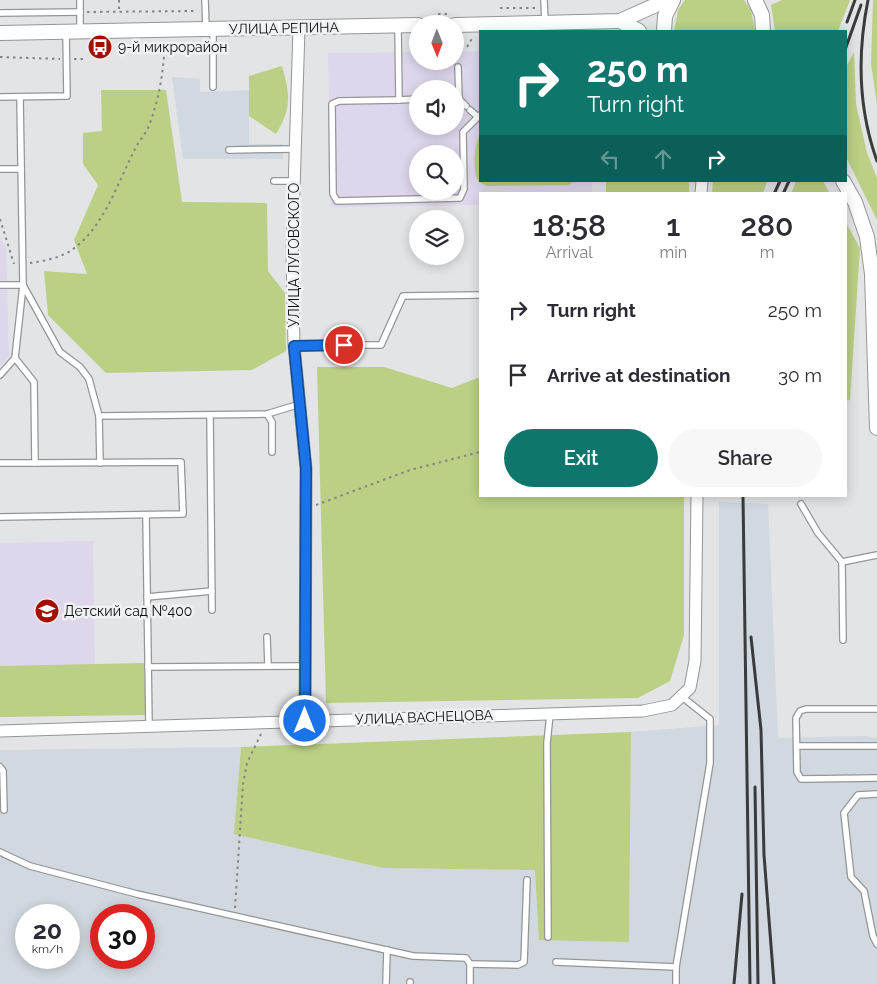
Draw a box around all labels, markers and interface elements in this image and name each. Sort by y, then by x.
north arrow [409,15,464,70]
map controls [409,15,464,265]
street label: УЛИЦА РЕПИНА [229,19,340,37]
bus stop icon: 9-й микрорайон [87,34,113,60]
place label: 9-й микрорайон [118,39,227,55]
text: 250 m [587,49,689,90]
icon: right [504,50,569,115]
button: sound [409,80,464,135]
text: Turn right [587,91,684,117]
button: search [409,145,464,200]
icon: left [596,145,624,173]
icon: ahead [649,145,677,173]
icon: right [702,145,730,173]
street label: УЛИЦА ЛУГОВСКОГО [286,183,302,327]
text: 18:58 [533,208,606,243]
text: 1 [666,208,680,243]
text: 280 [741,208,793,243]
button: layers [409,210,464,265]
text: Arrival [546,243,593,262]
text: min [659,243,687,262]
text: m [760,243,774,262]
icon: right [504,296,532,324]
text: Turn right [547,299,636,321]
text: 250 m [768,299,822,321]
pin [323,324,365,366]
icon: arrive [330,331,358,359]
icon: arrive [504,361,532,389]
text: Arrive at destination [547,364,731,386]
text: 30 m [778,364,822,386]
button: Exit [504,429,658,487]
button: Share [668,429,822,487]
school or university icon: Детский сад №400 [34,598,60,624]
place label: Детский сад №400 [64,603,192,619]
position arrow [278,694,330,746]
street label: УЛИЦА ВАСНЕЦОВА [355,707,494,727]
speed limit sign: 30 [90,904,155,969]
text: 20 [33,915,62,945]
text: km/h [32,942,63,956]

